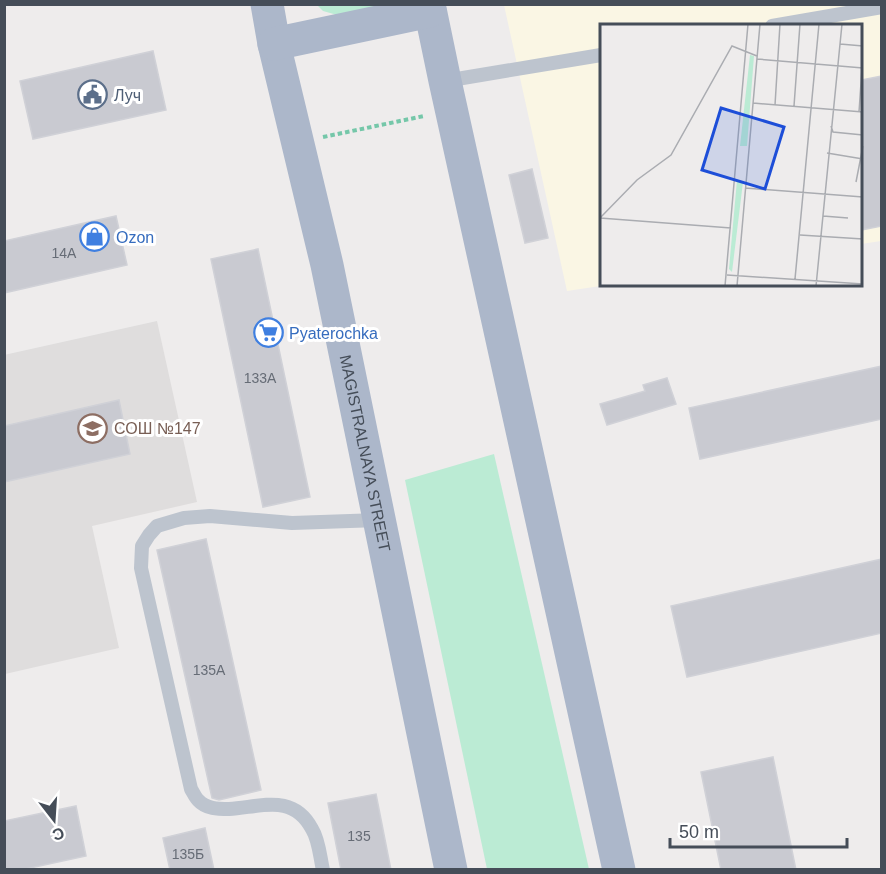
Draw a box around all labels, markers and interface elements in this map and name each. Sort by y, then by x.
inset map [600,24,862,286]
public building icon: Луч [77,79,109,111]
place label: Луч [114,87,141,104]
shop icon: Ozon [79,221,111,253]
place label: Ozon [116,229,154,246]
house number: 14А [52,245,77,261]
supermarket icon: Pyaterochka [252,317,284,349]
place label: Pyaterochka [289,325,378,342]
street label: MAGISTRALNAYA STREET [337,353,394,553]
house number: 133А [244,370,277,386]
school or university icon: СОШ №147 [77,412,109,444]
place label: СОШ №147 [114,420,201,437]
house number: 135А [193,662,226,678]
north arrow [24,790,84,850]
scale bar [670,811,847,849]
text: 50 m [679,822,719,842]
text: С [50,824,66,844]
house number: 135 [347,828,371,844]
house number: 135Б [172,846,204,862]

